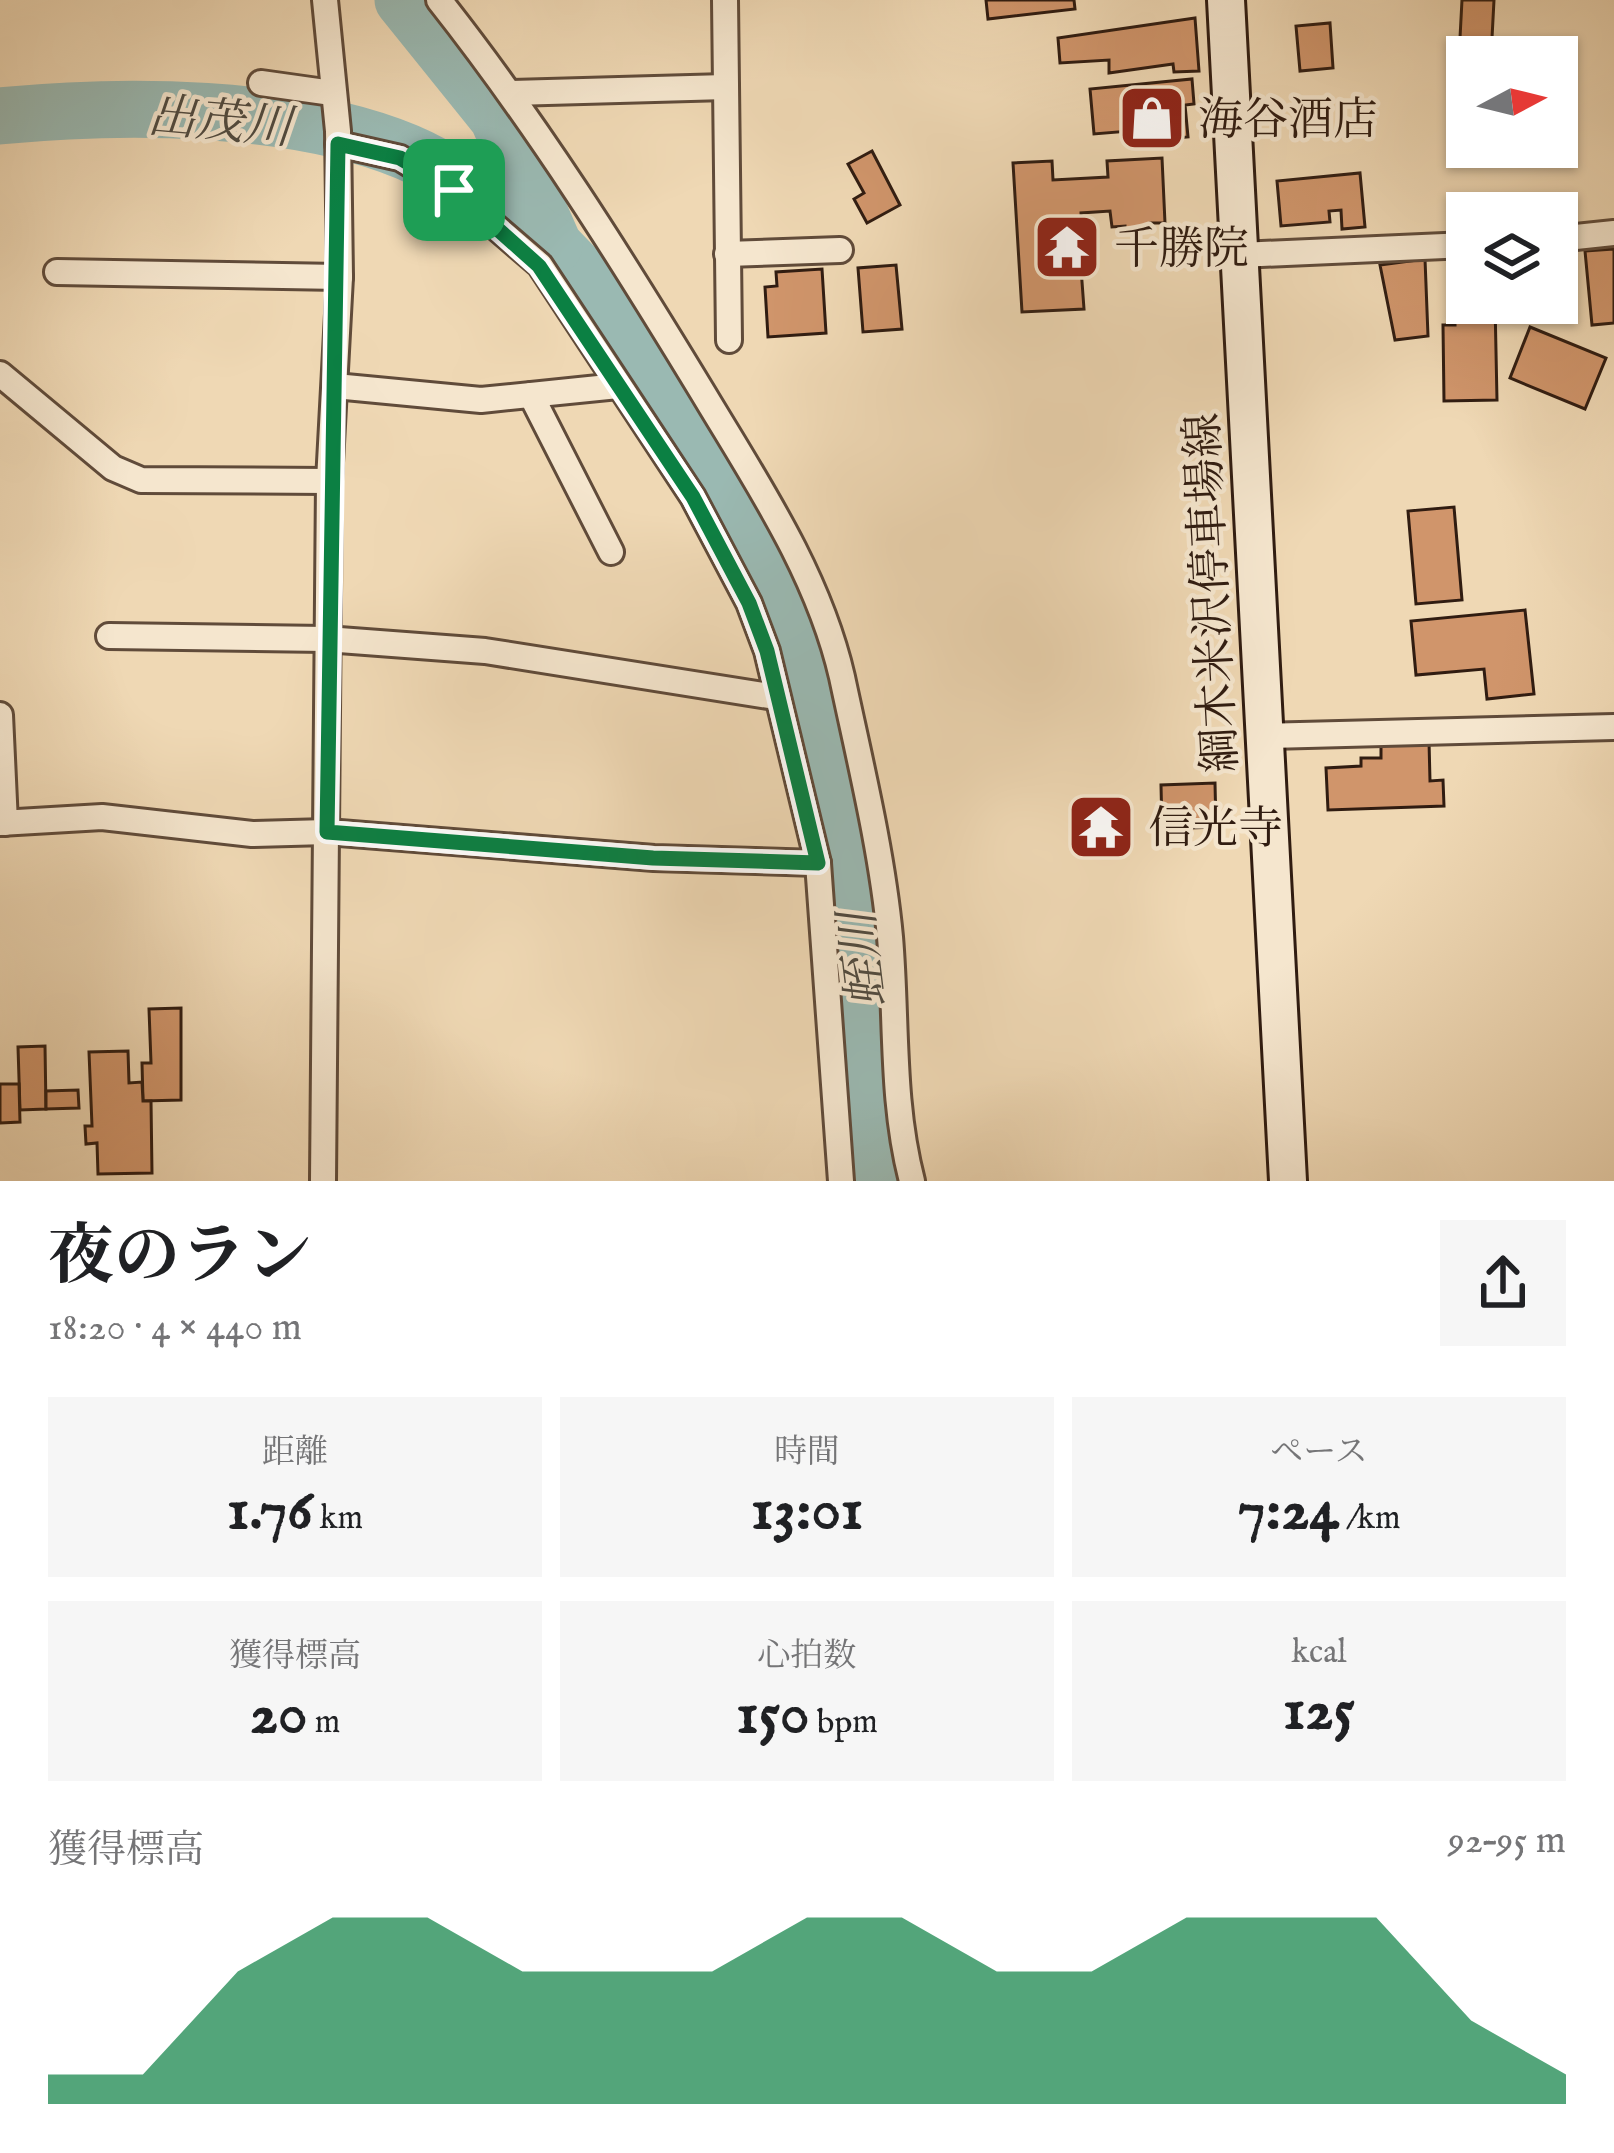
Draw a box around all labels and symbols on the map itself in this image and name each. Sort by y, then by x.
north arrow [1446,36,1578,168]
shop icon: 海谷酒店 [1117,83,1187,153]
water label: 出茂川 [145,88,299,161]
place label: 海谷酒店 [1198,93,1378,150]
pin [403,139,505,241]
temple icon: 千勝院 [1032,212,1102,282]
place label: 千勝院 [1114,222,1249,279]
street label: 綱木米沢停車場線 [1176,412,1251,774]
temple icon: 信光寺 [1066,792,1136,862]
place label: 信光寺 [1148,802,1283,859]
water label: 蛭川 [829,903,901,1011]

